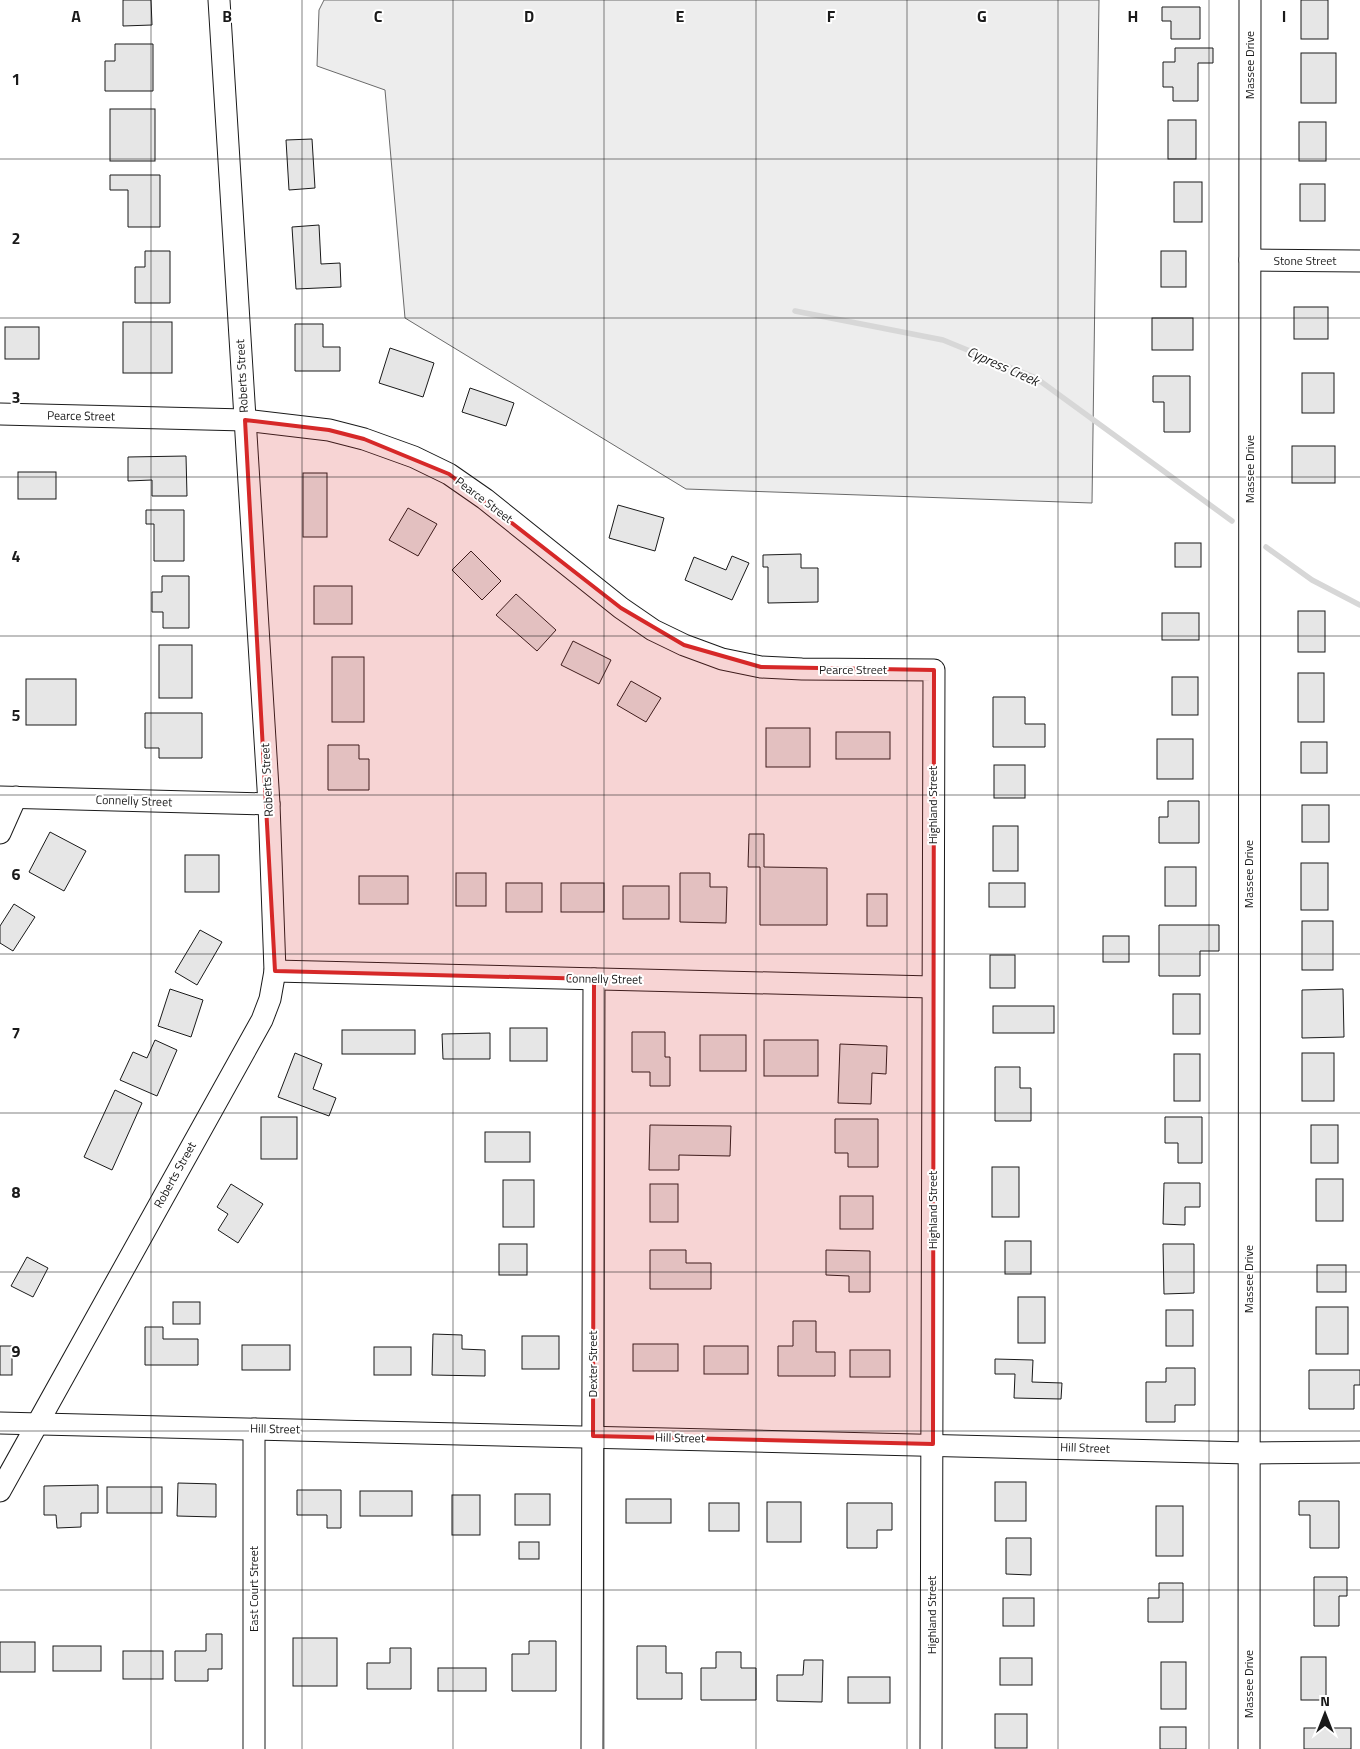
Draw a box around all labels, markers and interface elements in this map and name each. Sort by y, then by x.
text: A [71,4,81,28]
text: B [222,4,232,28]
text: C [374,4,383,28]
text: D [524,4,534,28]
text: E [676,4,685,28]
text: F [827,4,836,28]
text: G [977,4,987,28]
text: H [1128,4,1138,28]
text: I [1282,4,1286,28]
street label: Massee Drive [1240,31,1259,99]
text: 1 [12,67,20,91]
text: 2 [12,226,20,250]
street label: Stone Street [1273,251,1337,270]
street label: Roberts Street [230,338,253,413]
water label: Cypress Creek [964,340,1044,391]
text: 3 [12,385,20,409]
street label: Pearce Street [47,405,116,426]
street label: Massee Drive [1240,435,1259,503]
street label: Pearce Street [451,472,518,528]
text: 4 [12,544,21,568]
street label: Pearce Street [819,660,888,679]
text: 5 [12,703,21,727]
street label: Roberts Street [255,742,278,817]
street label: Highland Street [923,765,942,844]
street label: Connelly Street [95,790,173,811]
street label: Massee Drive [1239,840,1258,908]
text: 6 [12,862,21,886]
street label: Connelly Street [566,968,643,989]
text: 7 [12,1021,20,1045]
street label: Roberts Street [148,1137,201,1212]
street label: Highland Street [923,1170,942,1249]
text: 8 [12,1180,21,1204]
street label: Massee Drive [1239,1245,1258,1313]
street label: Dexter Street [583,1330,602,1398]
text: 9 [12,1339,21,1363]
street label: Hill Street [250,1419,301,1438]
street label: Hill Street [655,1428,706,1447]
street label: Hill Street [1060,1437,1111,1458]
street label: East Court Street [244,1545,263,1632]
street label: Highland Street [922,1575,941,1654]
street label: Massee Drive [1239,1650,1258,1718]
north arrow [1300,1689,1350,1739]
text: N [1320,1690,1330,1711]

